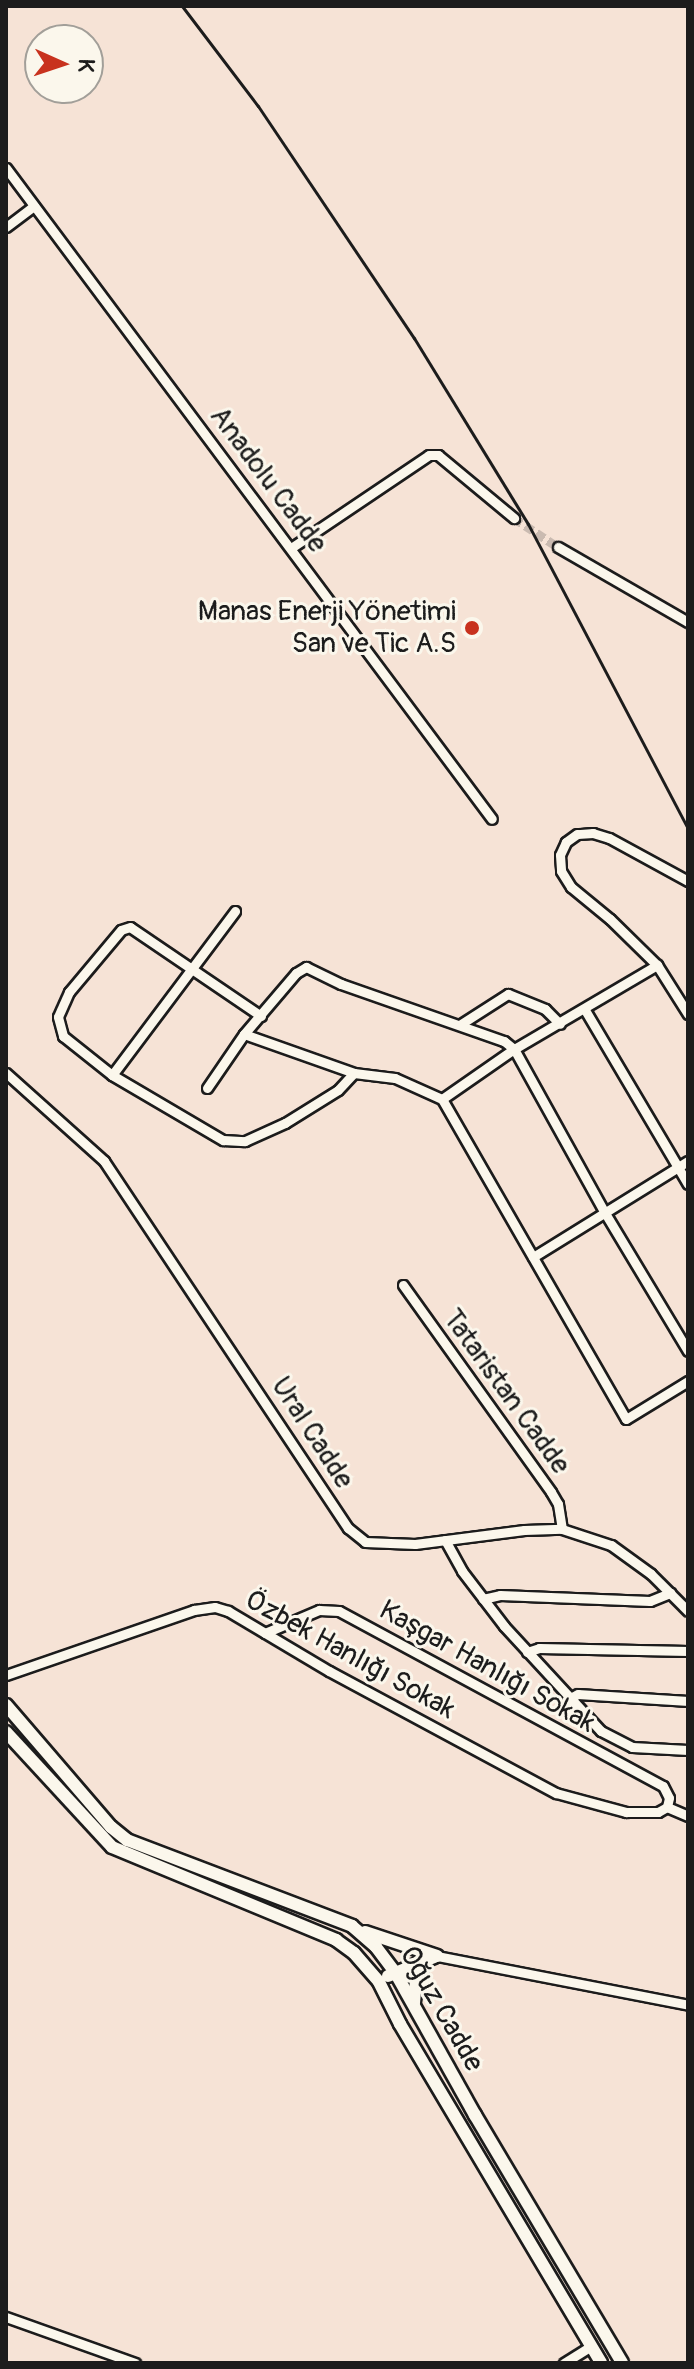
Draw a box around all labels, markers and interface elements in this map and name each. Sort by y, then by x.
north arrow [24,24,104,104]
text: K [72,58,100,73]
street label: Anadolu Cadde [202,400,334,560]
place label: Manas Enerji Yönetimi San ve Tic A.S [198,595,456,661]
marker: Manas Enerji Yönetimi San ve Tic A.S [463,619,481,637]
street label: Tataristan Cadde [435,1303,577,1481]
street label: Ural Cadde [264,1371,360,1495]
street label: Özbek Hanlığı Sokak [239,1583,461,1727]
street label: Kaşgar Hanlığı Sokak [373,1594,601,1740]
street label: Oğuz Cadde [392,1940,490,2078]

